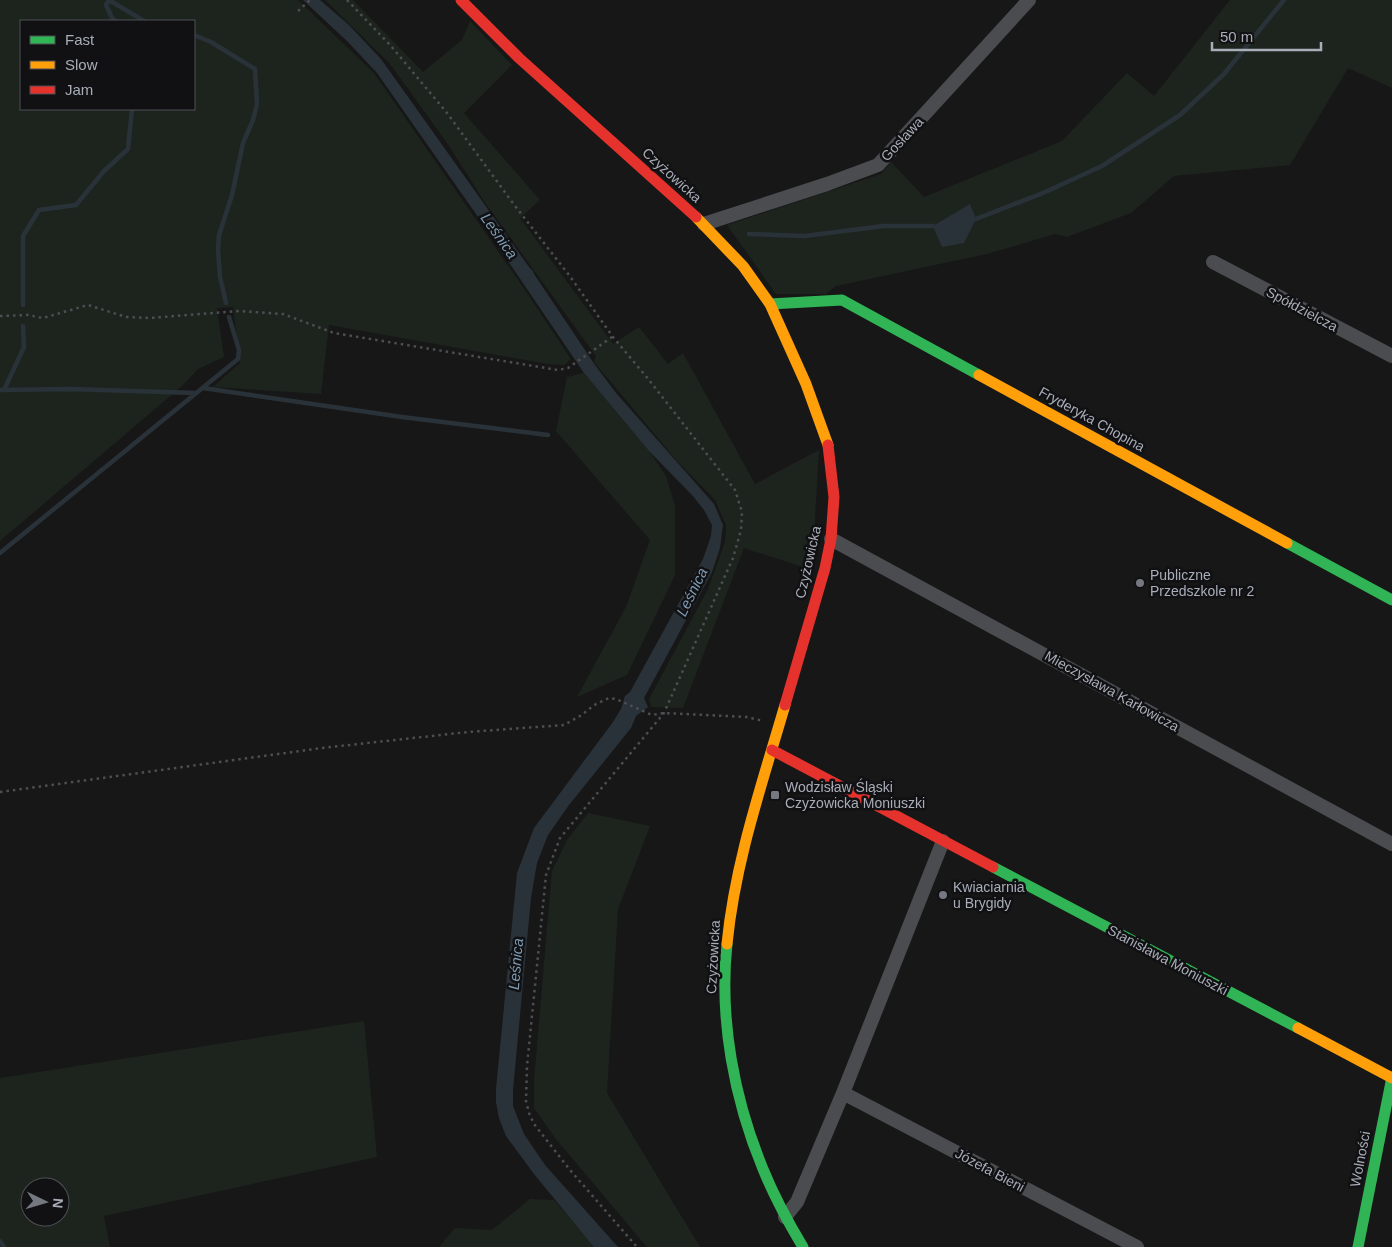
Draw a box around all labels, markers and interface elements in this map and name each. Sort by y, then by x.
legend [20,20,195,110]
scale bar [1212,20,1321,52]
text: 50 m [1220,28,1253,45]
text: Fast [65,31,95,48]
text: Slow [65,56,98,73]
text: Jam [65,81,93,98]
street label: Gosława [878,113,927,164]
street label: Czyżowicka [639,144,705,206]
water label: Leśnica [478,210,521,262]
street label: Spółdzielcza [1264,283,1341,335]
street label: Fryderyka Chopina [1036,383,1148,455]
street label: Czyżowicka [792,524,824,600]
water label: Leśnica [673,565,711,619]
place label: Publiczne Przedszkole nr 2 [1150,567,1254,599]
marker: Publiczne Przedszkole nr 2 [1134,577,1146,589]
street label: Mieczysława Karłowicza [1042,647,1182,735]
place label: Wodzisław Śląski Czyżowicka Moniuszki [785,778,925,811]
marker: Wodzisław Śląski Czyżowicka Moniuszki [769,789,781,801]
place label: Kwiaciarnia u Brygidy [953,879,1025,911]
marker: Kwiaciarnia u Brygidy [937,889,949,901]
street label: Czyżowicka [703,919,723,994]
street label: Stanisława Moniuszki [1105,922,1231,998]
water label: Leśnica [505,937,526,990]
street label: Wolności [1347,1130,1373,1188]
street label: Józefa Bieni [953,1145,1027,1195]
north arrow [20,1177,70,1227]
text: N [50,1197,66,1209]

